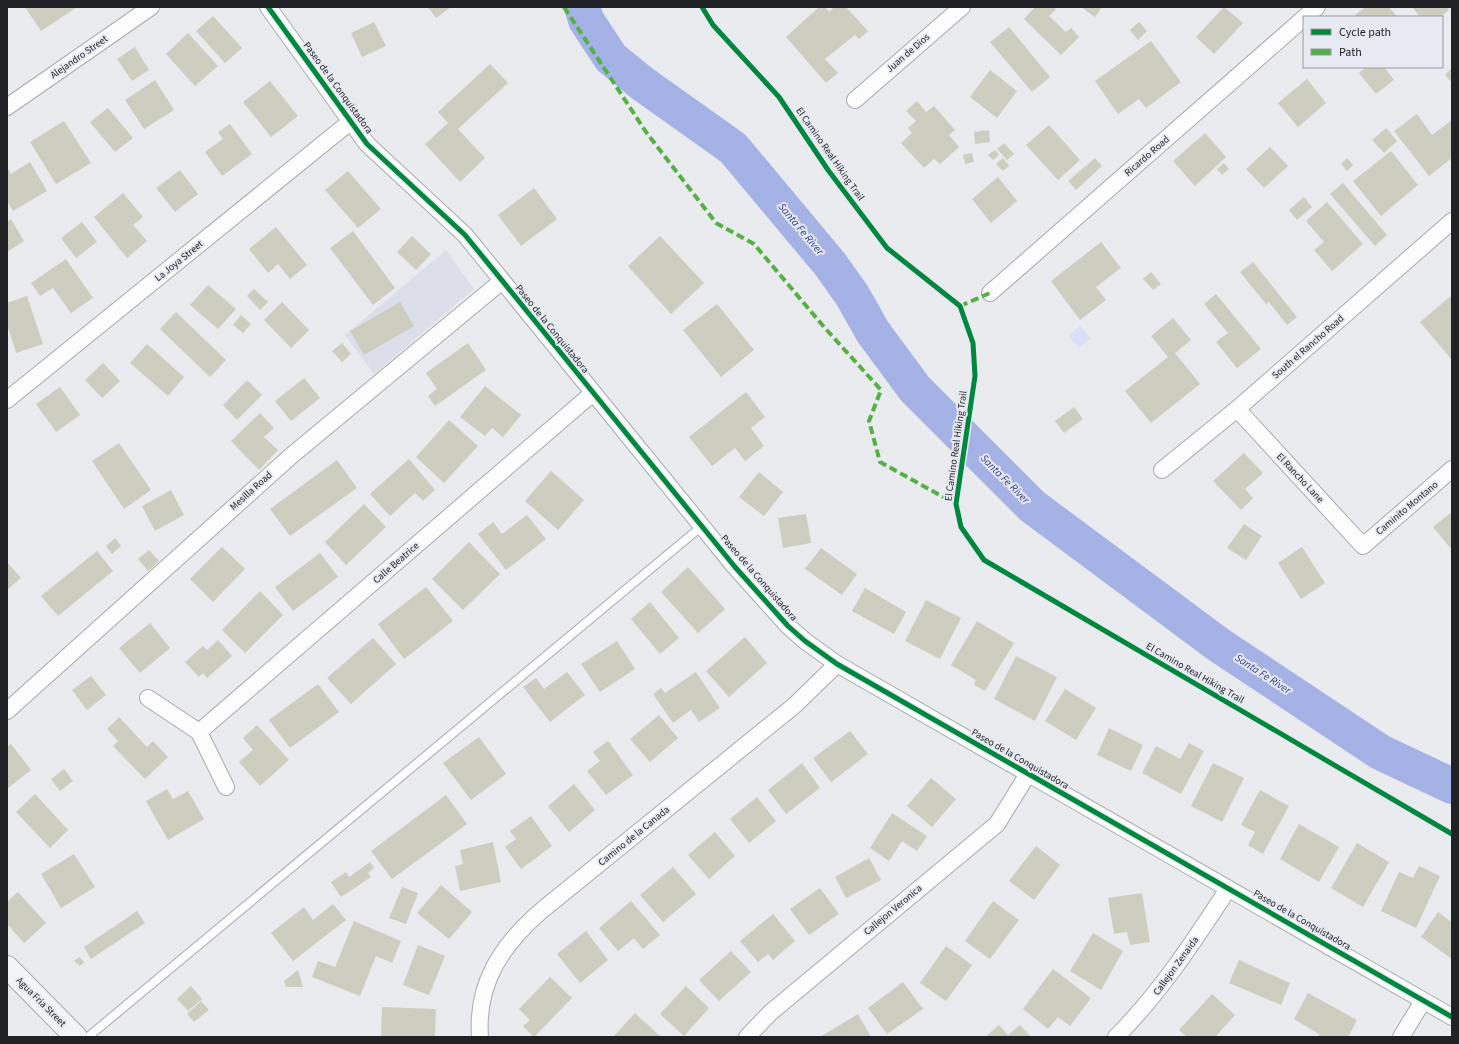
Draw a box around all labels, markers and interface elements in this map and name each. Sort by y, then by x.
legend [1303,16,1443,68]
text: Cycle path [1339,24,1391,41]
street label: Juan de Dios [883,30,933,76]
street label: Alejandro Street [47,32,111,82]
street label: Paseo de la Conquistadora [300,39,376,137]
text: Path [1339,44,1362,61]
street label: El Camino Real Hiking Trail [792,104,868,204]
street label: Ricardo Road [1121,133,1173,179]
water label: Santa Fe River [775,200,828,259]
street label: La Joya Street [152,237,207,285]
street label: Paseo de la Conquistadora [512,282,592,376]
street label: South el Rancho Road [1269,312,1347,382]
street label: El Camino Real Hiking Trail [941,389,971,502]
street label: El Rancho Lane [1273,450,1327,506]
water label: Santa Fe River [977,451,1034,508]
street label: Mesilla Road [227,468,275,514]
street label: Caminito Montano [1373,478,1441,538]
street label: Paseo de la Conquistadora [717,532,801,624]
street label: Calle Beatrice [370,539,422,587]
street label: El Camino Real Hiking Trail [1143,639,1247,707]
water label: Santa Fe River [1232,650,1295,698]
street label: Paseo de la Conquistadora [969,725,1071,793]
street label: Camino de la Canada [595,803,673,869]
street label: Callejon Veronica [861,881,925,939]
street label: Paseo de la Conquistadora [1251,886,1353,954]
street label: Callejon Zenaida [1150,934,1202,998]
street label: Agua Fria Street [13,974,70,1031]

